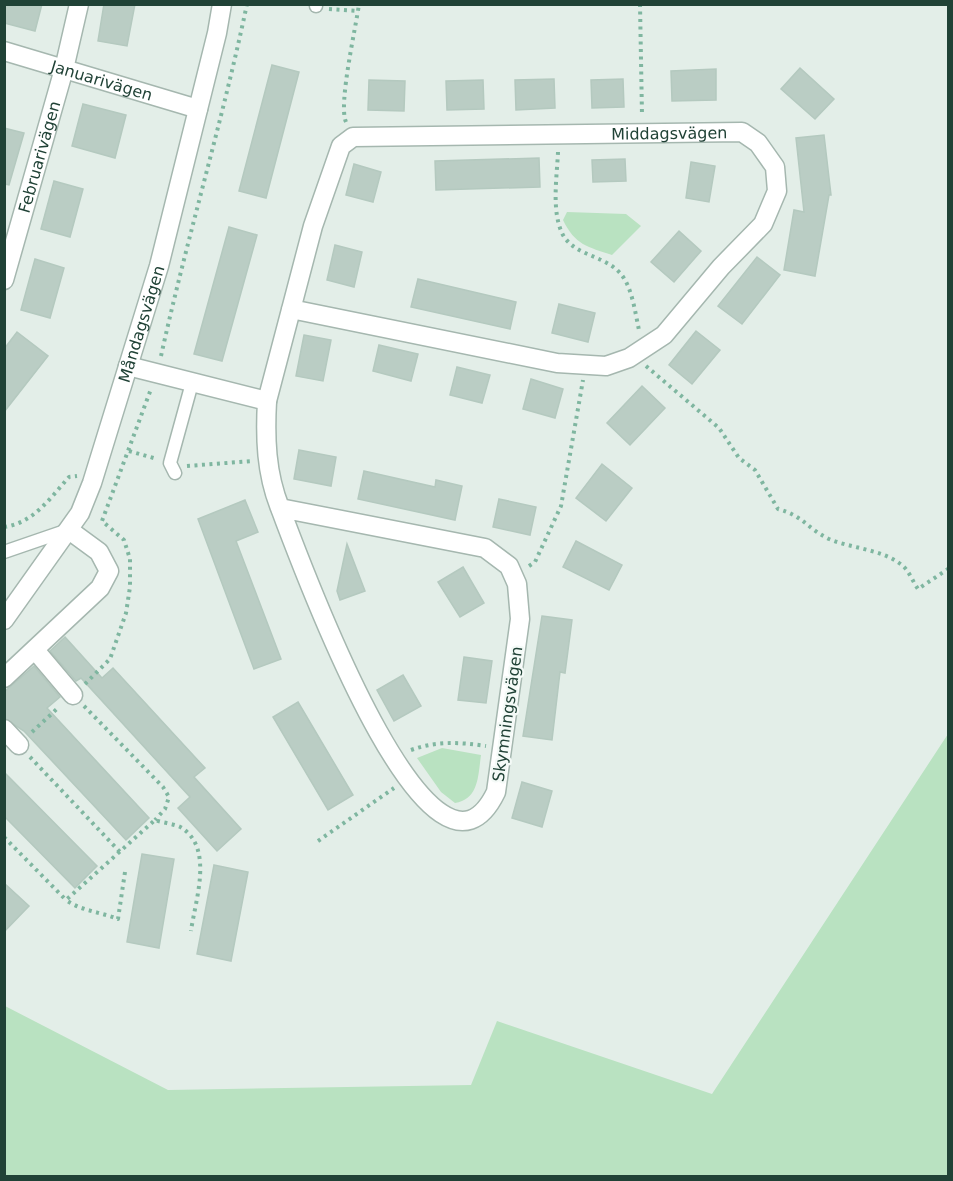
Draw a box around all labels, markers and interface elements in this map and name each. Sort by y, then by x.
street label: Januarivägen [48,56,155,105]
street label: Februarivägen [15,99,64,215]
street label: Middagsvägen [611,123,728,144]
street label: Måndagsvägen [115,263,169,385]
street label: Skymningsvägen [489,645,526,783]

